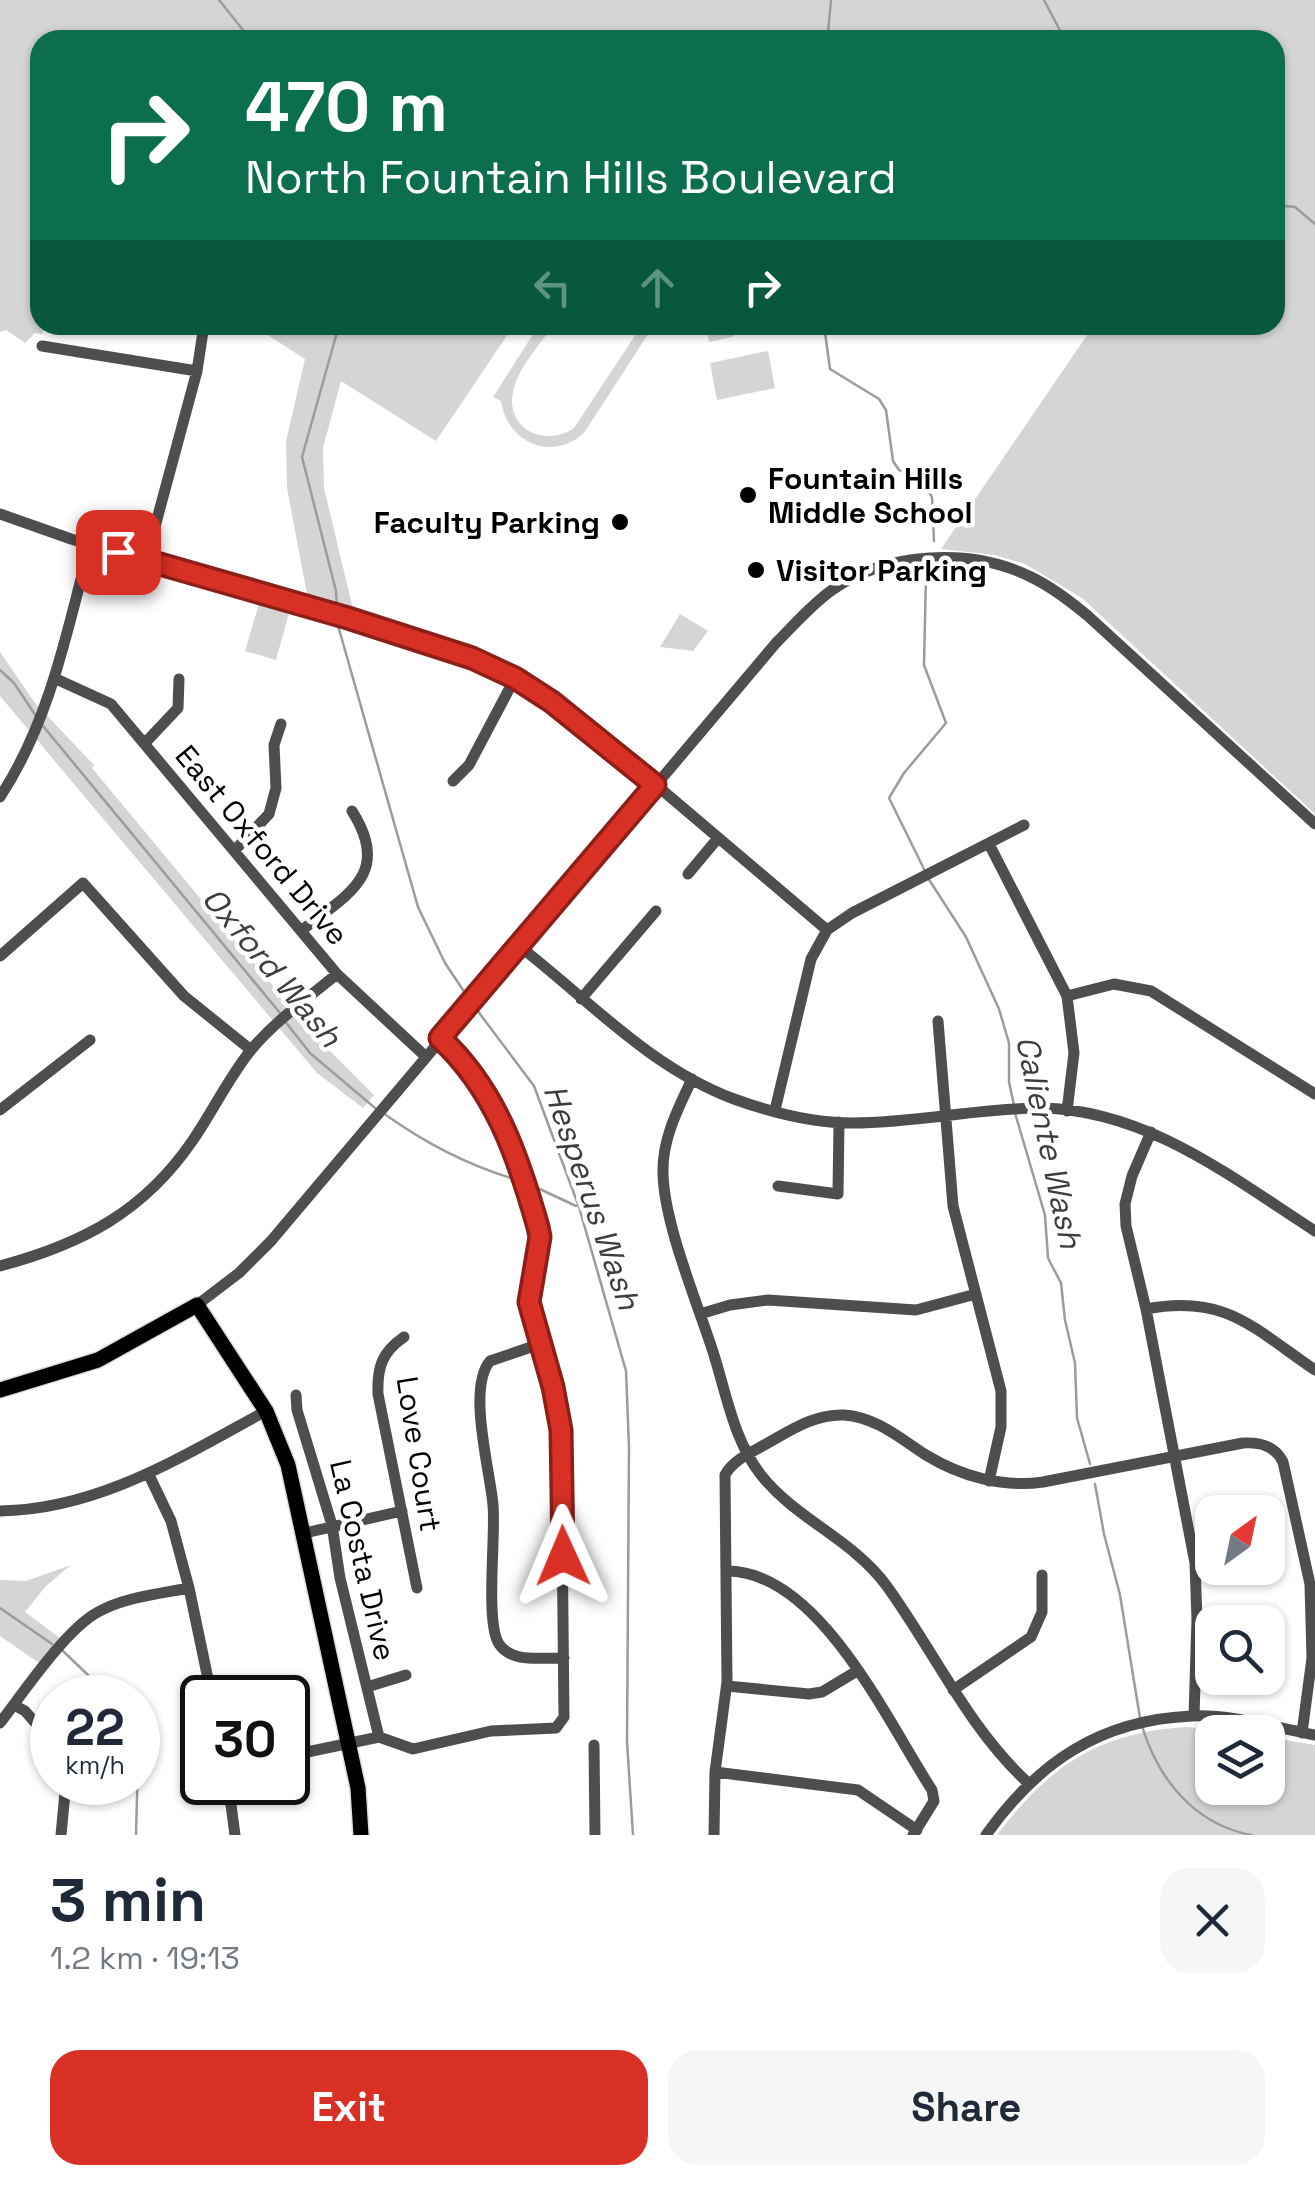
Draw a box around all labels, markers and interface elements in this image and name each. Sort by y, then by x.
text: 470 m [245,62,448,151]
icon: right [80,70,210,200]
text: North Fountain Hills Boulevard [245,149,897,206]
icon: left [525,260,580,315]
icon: ahead [630,260,685,315]
icon: right [735,260,790,315]
place label: Fountain Hills Middle School [768,459,973,532]
marker: Fountain Hills Middle School [737,484,759,506]
place label: Faculty Parking [374,503,600,542]
pin [76,510,161,595]
marker: Faculty Parking [609,511,631,533]
icon: arrive [91,525,146,580]
place label: Visitor Parking [776,551,987,590]
marker: Visitor Parking [745,559,767,581]
street label: East Oxford Drive [167,737,357,953]
water label: Oxford Wash [194,879,351,1056]
water label: Caliente Wash [1007,1032,1091,1253]
water label: Hesperus Wash [535,1079,650,1316]
street label: Love Court [387,1374,451,1534]
street label: La Costa Drive [321,1456,405,1664]
north arrow [1195,1495,1285,1585]
map controls [1195,1495,1285,1805]
position arrow [511,1504,615,1608]
button: search [1195,1605,1285,1695]
speed limit sign: 30 [180,1675,310,1805]
text: 22 [65,1696,125,1760]
button: layers [1195,1715,1285,1805]
text: km/h [65,1749,125,1781]
text: 3 min [50,1862,206,1939]
button: close [1160,1868,1265,1973]
text: 1.2 km · 19:13 [50,1938,240,1978]
button: Exit [50,2050,648,2165]
button: Share [668,2050,1265,2165]

